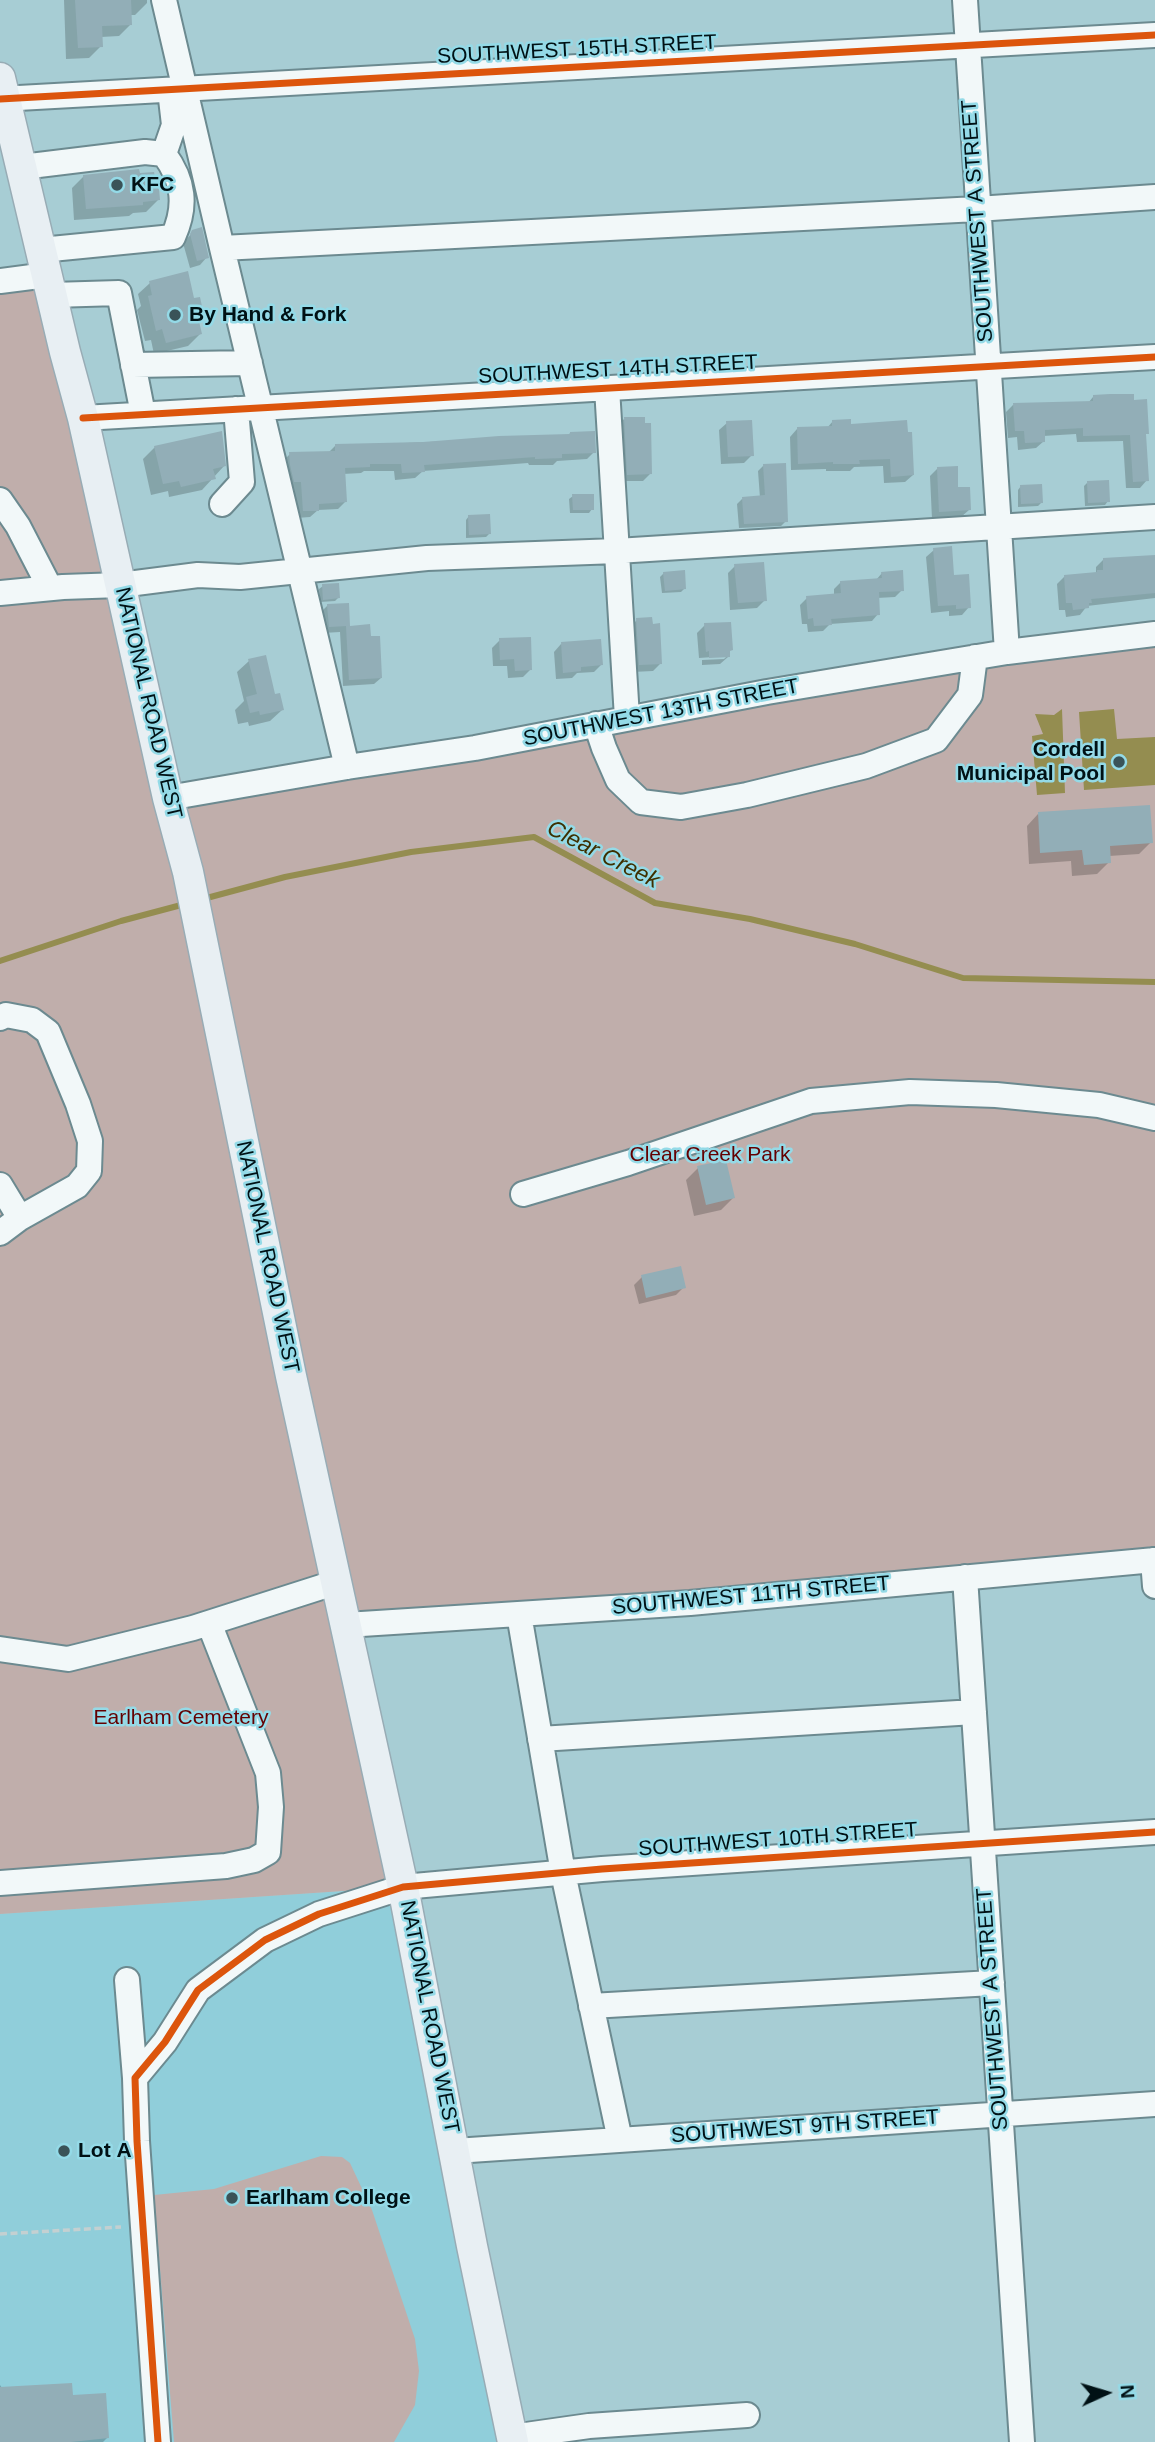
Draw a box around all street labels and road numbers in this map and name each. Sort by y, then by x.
street label: SOUTHWEST 15TH STREET [437,30,717,70]
street label: SOUTHWEST A STREET [957,99,999,343]
street label: SOUTHWEST 14TH STREET [478,350,758,390]
street label: NATIONAL ROAD WEST [109,585,187,821]
street label: SOUTHWEST 13TH STREET [521,674,801,752]
street label: NATIONAL ROAD WEST [230,1139,304,1375]
street label: SOUTHWEST 11TH STREET [611,1571,891,1621]
street label: SOUTHWEST 10TH STREET [637,1818,919,1862]
street label: SOUTHWEST A STREET [972,1887,1014,2131]
street label: NATIONAL ROAD WEST [394,1899,464,2135]
street label: SOUTHWEST 9TH STREET [670,2105,940,2149]

